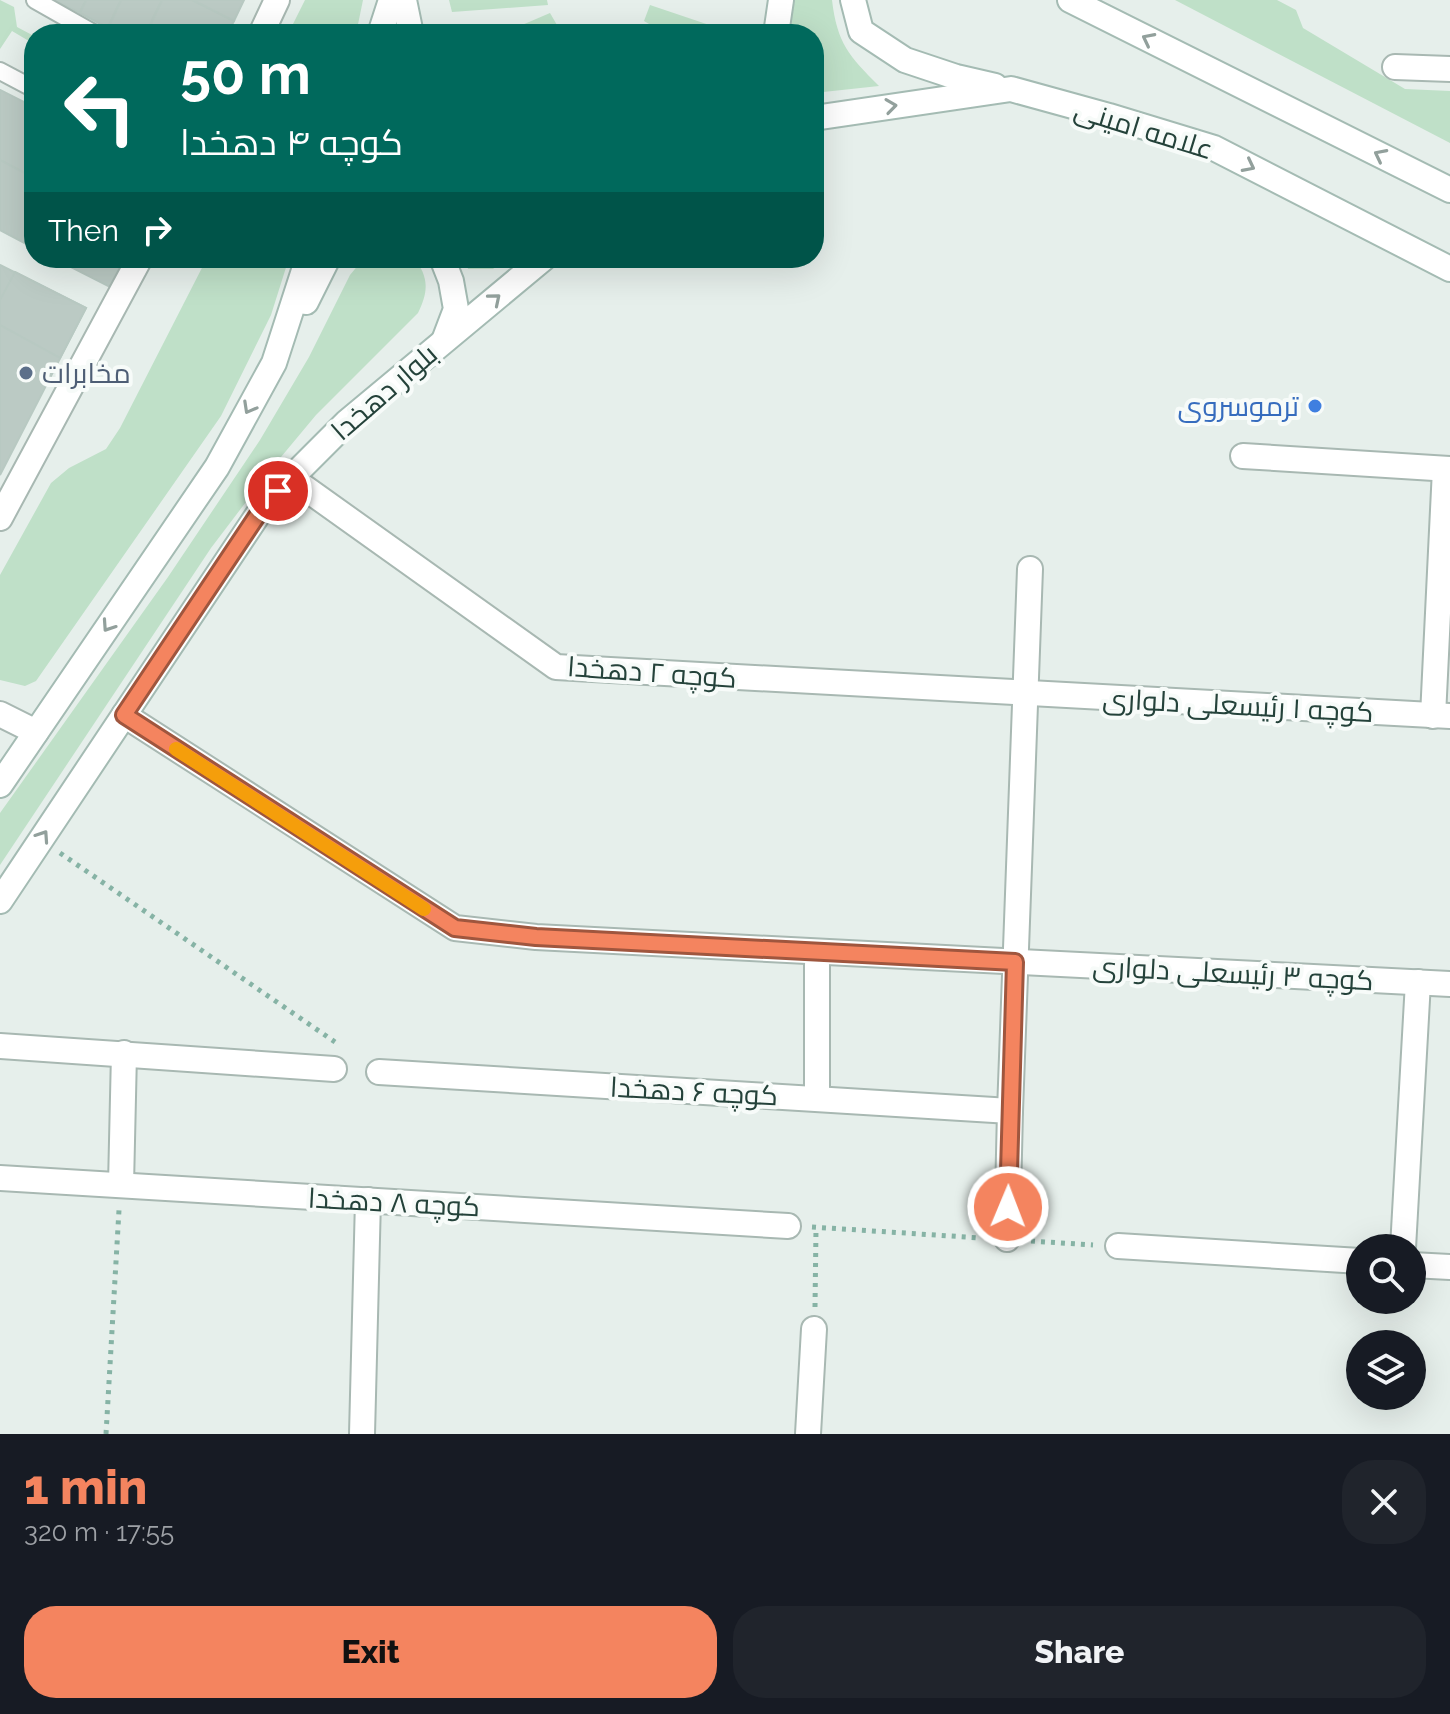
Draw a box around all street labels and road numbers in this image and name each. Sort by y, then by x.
street label: علامه امینی [1070,93,1217,166]
street label: بلوار دهخدا [325,337,444,447]
street label: کوچه ۲ دهخدا [566,650,738,697]
street label: کوچه ۱ رئیسعلی دلواری [1102,682,1374,731]
street label: کوچه ۳ رئیسعلی دلواری [1091,950,1374,999]
street label: کوچه ۶ دهخدا [609,1071,779,1114]
street label: کوچه ۸ دهخدا [307,1182,481,1225]

